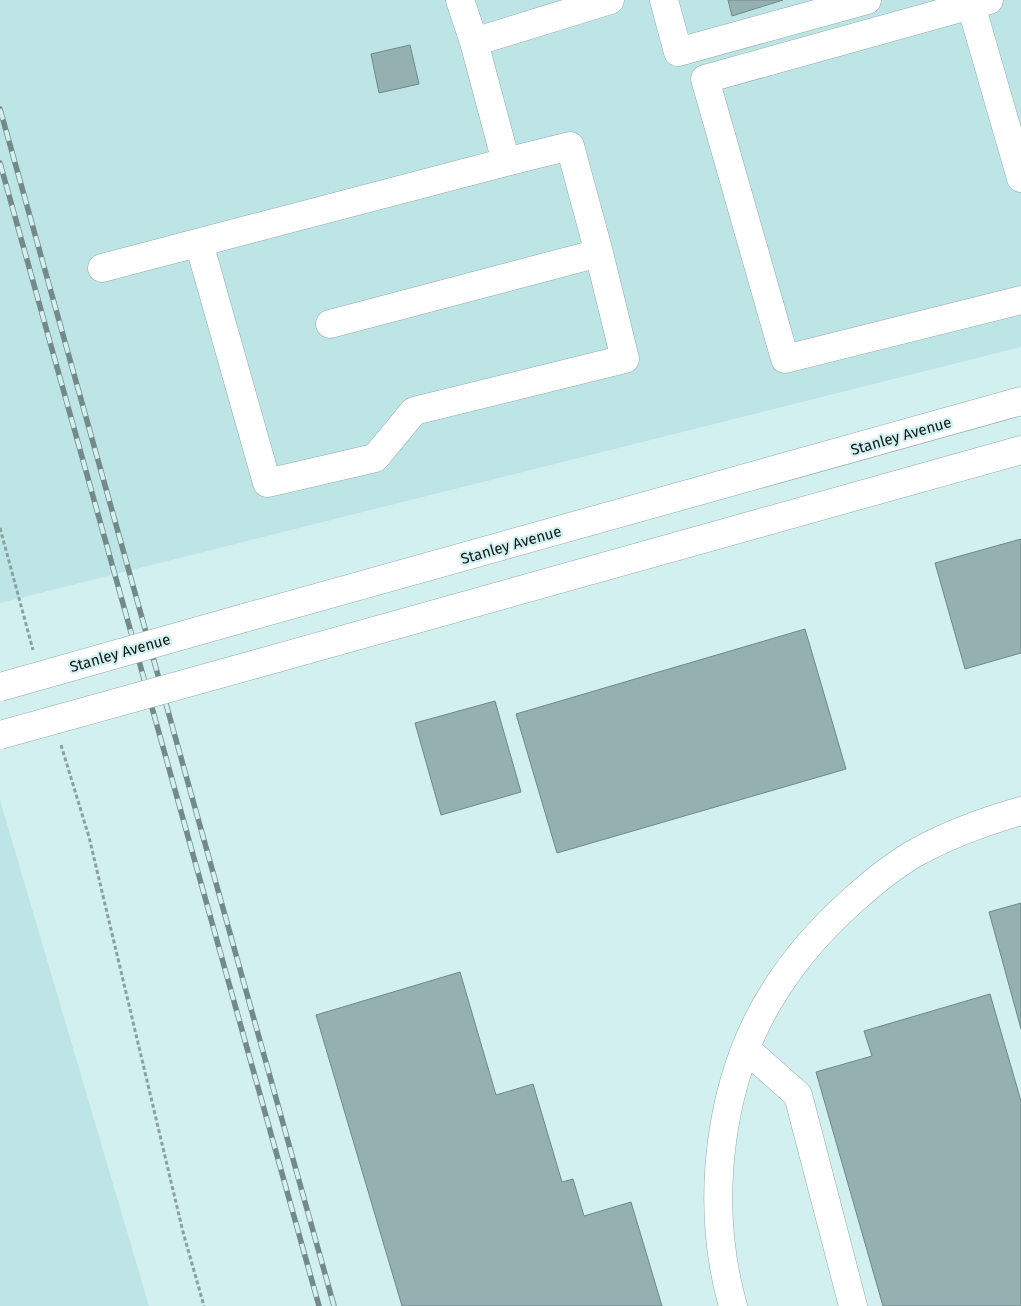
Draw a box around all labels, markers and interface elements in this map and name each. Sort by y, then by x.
street label: Stanley Avenue [849,413,953,459]
street label: Stanley Avenue [459,522,563,568]
street label: Stanley Avenue [68,630,172,676]

